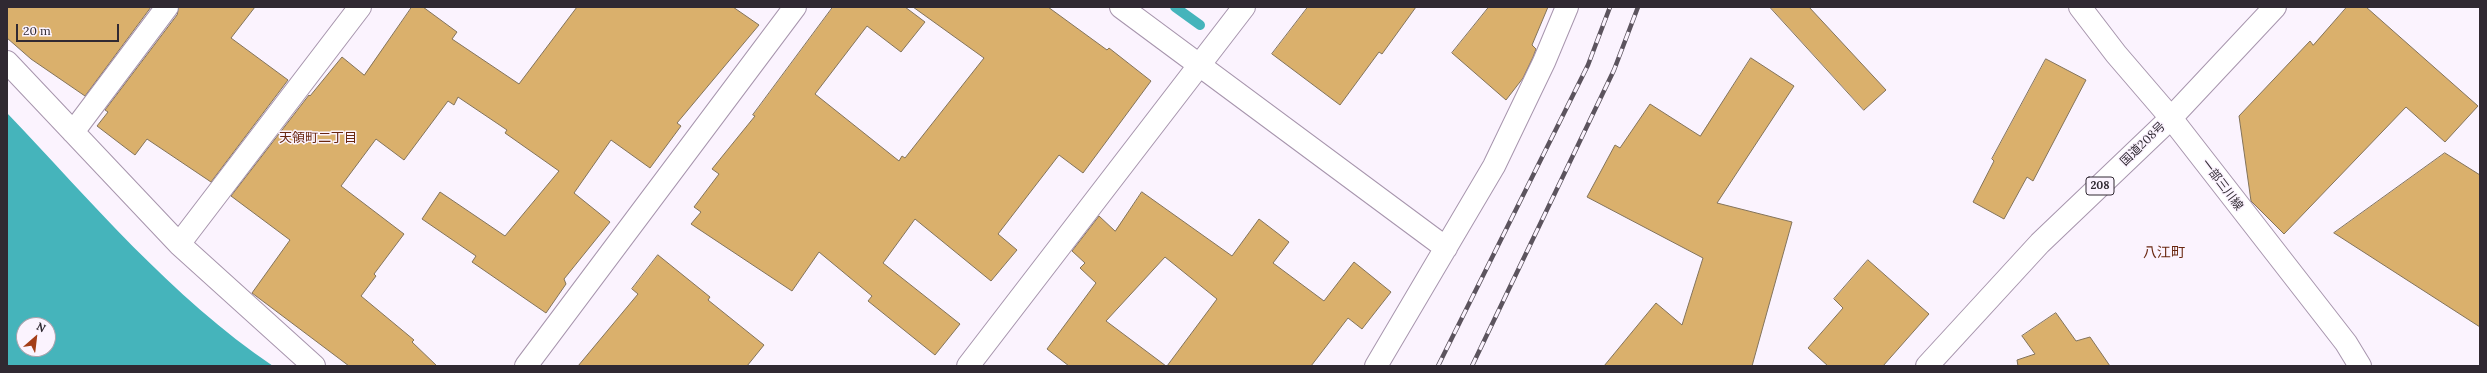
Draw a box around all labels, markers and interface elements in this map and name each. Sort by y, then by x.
scale bar [18,16,121,42]
text: 20 m [23,23,51,38]
street label: 国道208号 [2118,119,2168,169]
district label: 天領町二丁目 [279,130,357,146]
street label: 一部三川線 [2198,157,2246,213]
road number: 208 [2086,177,2114,195]
district label: 八江町 [2143,245,2185,261]
north arrow [16,317,56,357]
text: N [34,319,48,335]

